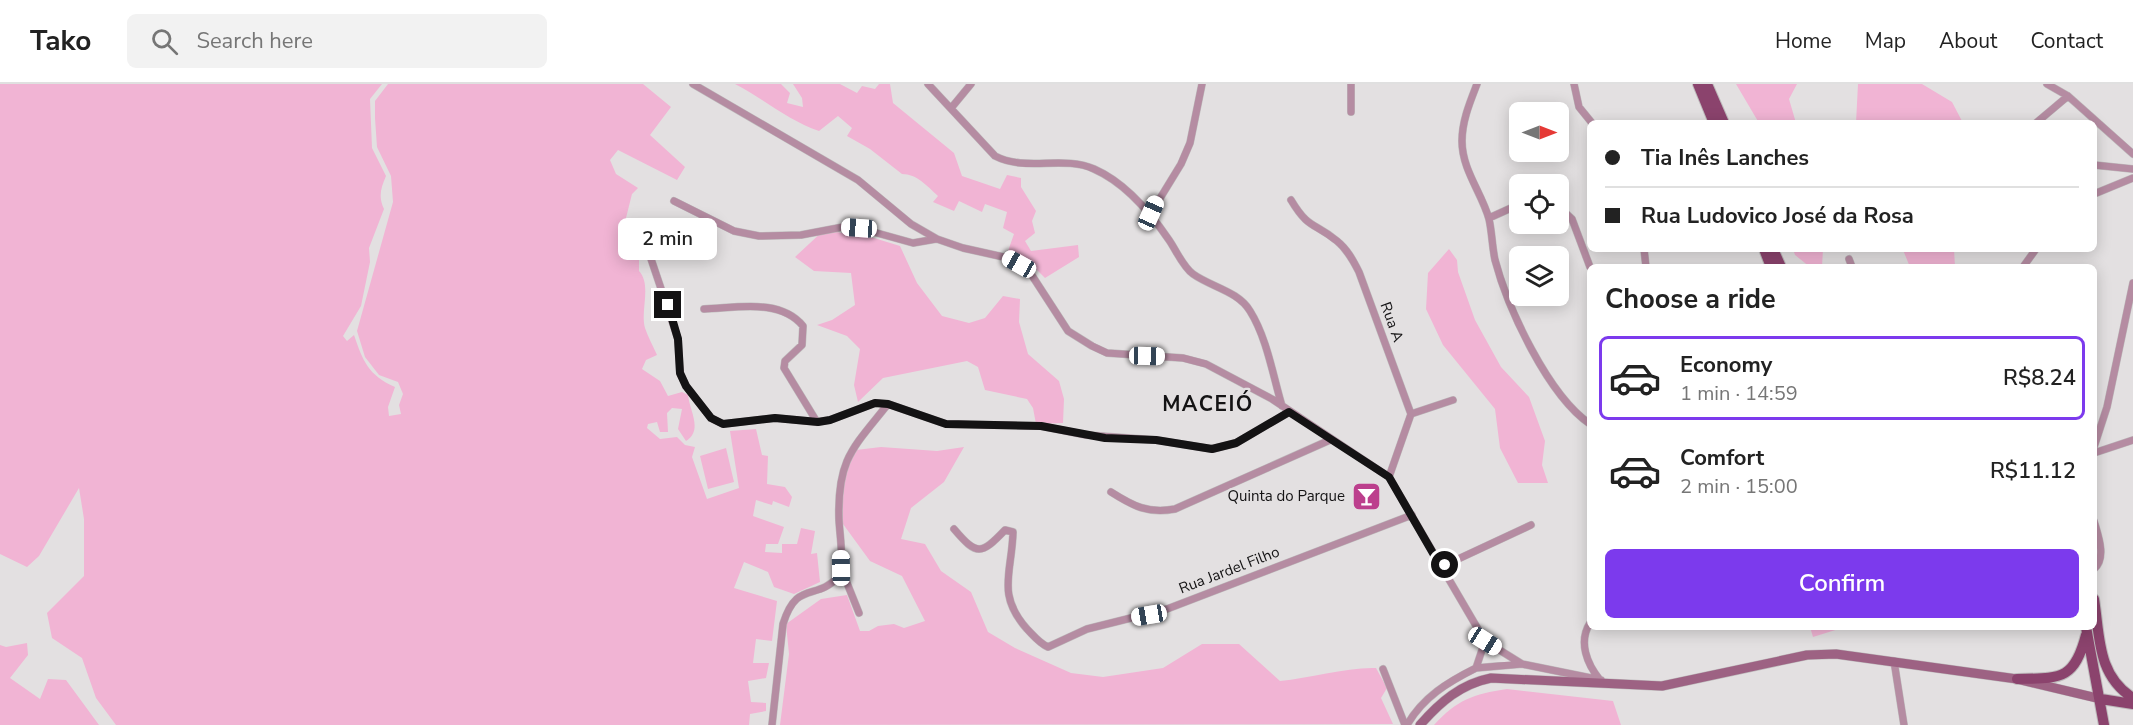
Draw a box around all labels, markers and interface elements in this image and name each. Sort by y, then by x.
search box [127,14,547,68]
text: Tako [30,22,91,60]
icon: search [148,25,181,58]
text: Search here [196,26,313,56]
text: Home [1775,27,1832,55]
text: Map [1865,27,1906,55]
text: About [1939,27,1997,55]
text: Contact [2030,27,2103,55]
north arrow [1509,102,1569,162]
map controls [1509,102,1569,306]
text: Tia Inês Lanches [1641,143,1809,173]
button: locate [1509,174,1569,234]
car [1135,193,1167,233]
text: Rua Ludovico José da Rosa [1641,201,1914,231]
callout: 2 min [618,218,718,260]
car [840,218,878,238]
text: 2 min [642,225,693,252]
button: layers [1509,246,1569,306]
car [999,247,1039,281]
text: Choose a ride [1605,281,1776,318]
route end [654,291,681,318]
street label: Rua A [1376,299,1408,345]
car [1129,347,1165,365]
text: Economy [1680,350,1772,380]
icon: car [1608,351,1662,405]
text: R$8.24 [2003,363,2076,393]
text: 1 min · 14:59 [1680,380,1798,407]
district label: MACEIÓ [1162,390,1254,418]
text: Comfort [1680,443,1764,473]
icon: car [1608,444,1662,498]
text: R$11.12 [1990,456,2076,486]
text: 2 min · 15:00 [1680,473,1798,500]
bar icon: Quinta do Parque [1350,480,1382,512]
place label: Quinta do Parque [1228,486,1345,506]
street label: Rua Jardel Filho [1176,542,1282,598]
button: Confirm [1605,549,2079,618]
car [832,550,850,586]
route start [1431,551,1458,578]
car [1130,603,1168,627]
car [1465,624,1505,658]

